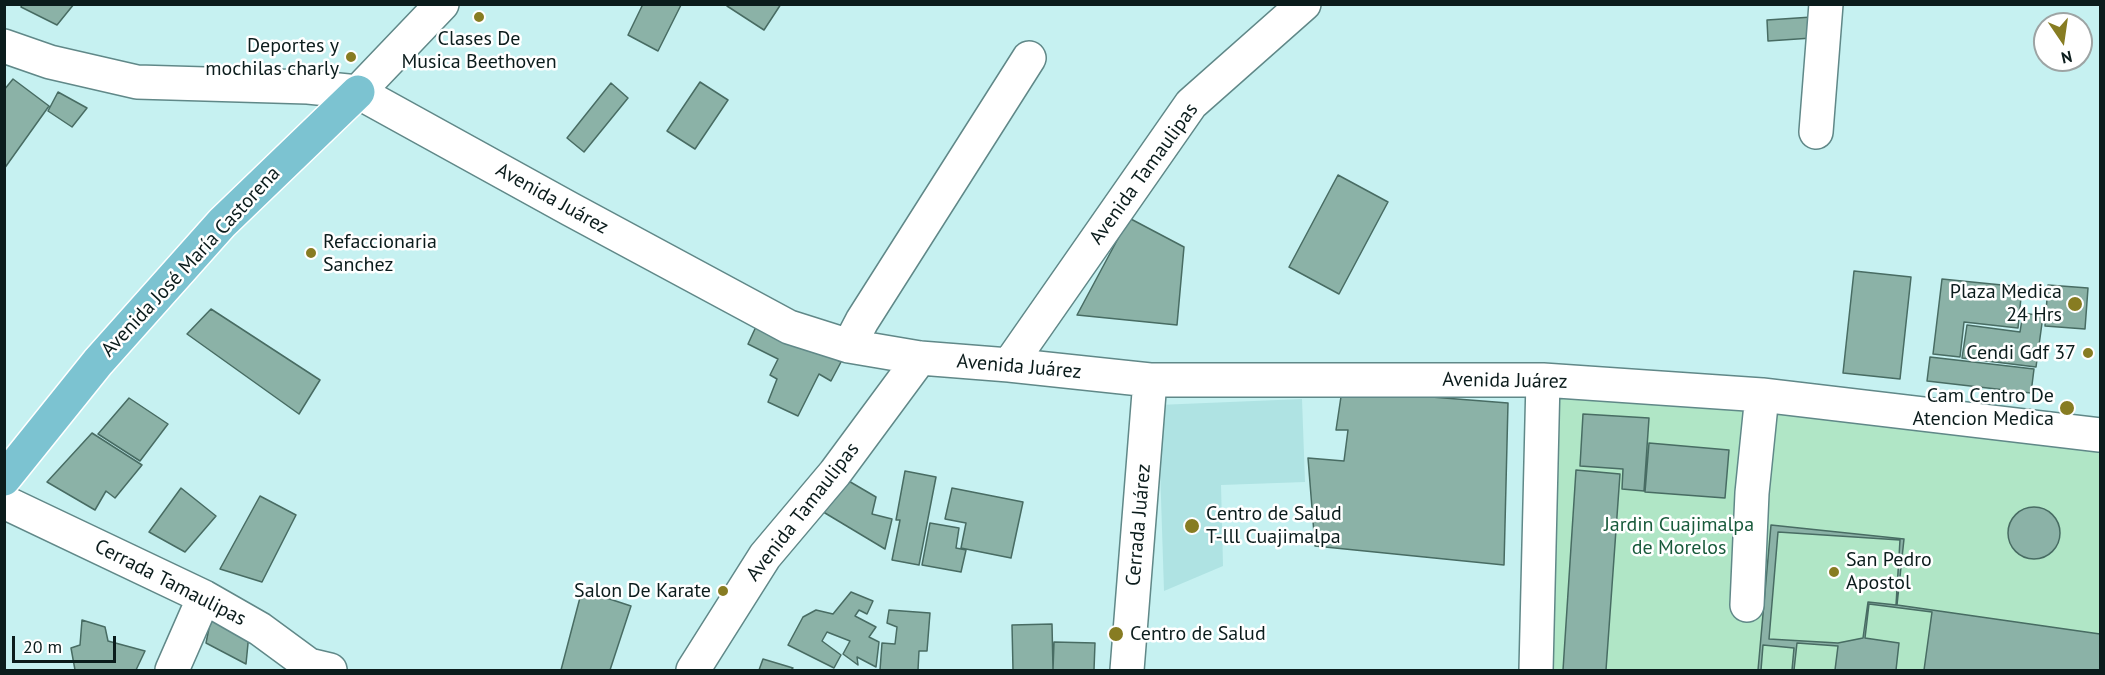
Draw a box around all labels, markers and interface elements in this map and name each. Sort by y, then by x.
marker: Clases De Musica Beethoven [472,10,486,24]
north arrow [2033,12,2093,72]
place label: Clases De Musica Beethoven [401,27,557,74]
place label: Deportes y mochilas charly [205,34,339,81]
text: N [2059,47,2074,69]
marker: Deportes y mochilas charly [344,50,358,64]
street label: Avenida Tamaulipas [1085,99,1203,249]
street label: Avenida Juárez [491,158,613,240]
street label: Avenida José María Castorena [97,162,285,362]
place label: Refaccionaria Sanchez [323,230,437,277]
marker: Refaccionaria Sanchez [304,246,318,260]
place label: Plaza Medica 24 Hrs [1950,280,2062,327]
marker: Plaza Medica 24 Hrs [2066,295,2084,313]
place label: Cendi Gdf 37 [1966,341,2076,365]
marker: Cendi Gdf 37 [2081,346,2095,360]
street label: Avenida Juárez [956,350,1082,384]
street label: Avenida Juárez [1442,368,1568,394]
place label: Cam Centro De Atencion Medica [1913,384,2054,431]
marker: Cam Centro De Atencion Medica [2058,399,2076,417]
street label: Avenida Tamaulipas [741,438,865,586]
street label: Cerrada Juárez [1122,463,1156,587]
place label: Centro de Salud T-lll Cuajimalpa [1206,502,1342,549]
park label: Jardin Cuajimalpa de Morelos [1604,513,1754,560]
marker: Centro de Salud T-lll Cuajimalpa [1183,517,1201,535]
street label: Cerrada Tamaulipas [90,534,250,632]
place label: San Pedro Apostol [1846,548,1932,595]
marker: San Pedro Apostol [1827,565,1841,579]
place label: Salon De Karate [574,579,711,603]
marker: Salon De Karate [716,584,730,598]
place label: Centro de Salud [1130,622,1266,646]
scale bar [15,624,118,662]
marker: Centro de Salud [1107,625,1125,643]
text: 20 m [23,635,62,658]

